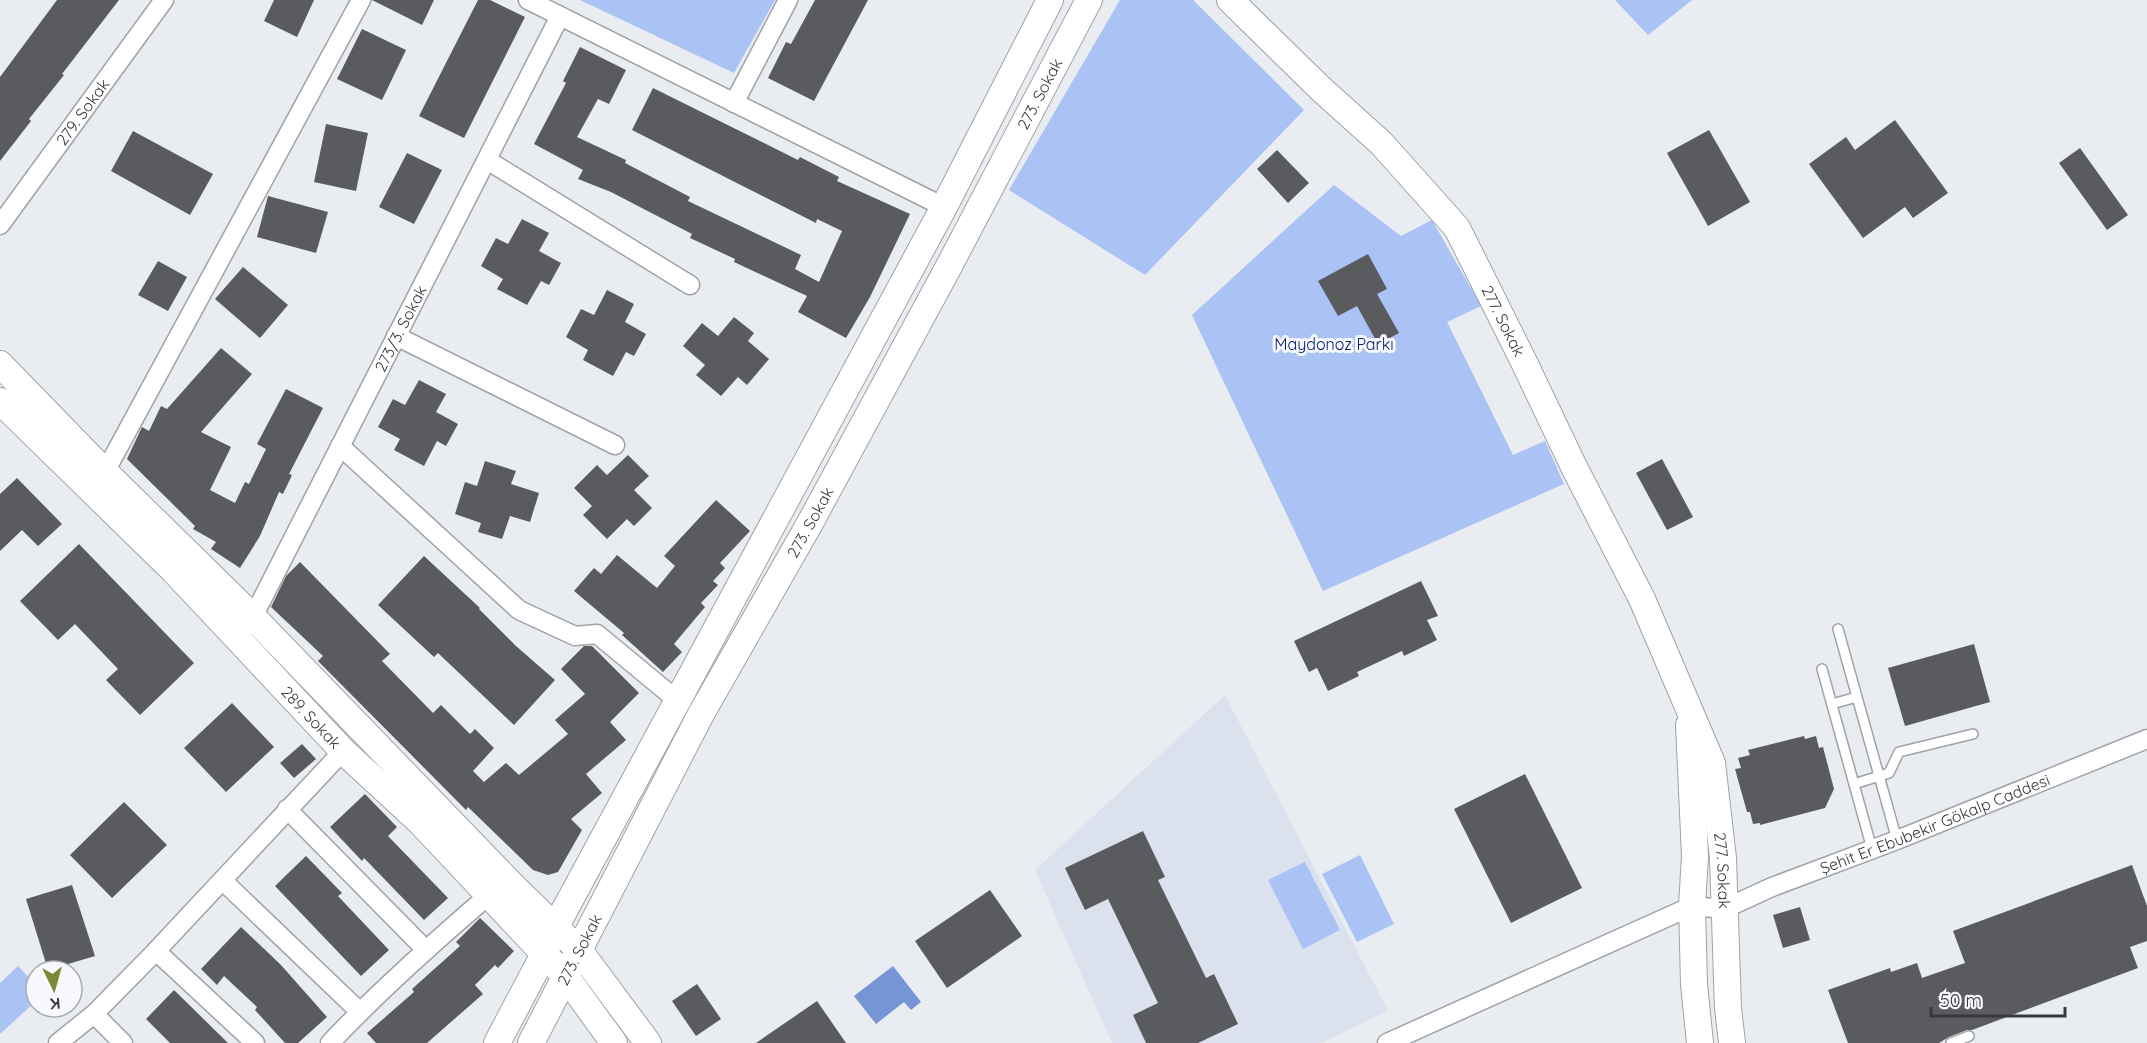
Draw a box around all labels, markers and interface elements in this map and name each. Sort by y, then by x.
street label: 273. Sokak [1013,55,1067,133]
street label: 279. Sokak [51,75,113,149]
street label: 273/3. Sokak [370,282,431,375]
street label: 277. Sokak [1477,282,1530,360]
park label: Maydonoz Parkı [1274,334,1394,354]
street label: 273. Sokak [782,483,838,561]
street label: 289. Sokak [277,682,346,753]
street label: Şehit Er Ebubekir Gökalp Caddesi [1817,769,2053,878]
street label: 277. Sokak [1710,831,1735,909]
street label: 273. Sokak [552,911,606,989]
north arrow [24,959,84,1019]
scale bar [1931,980,2064,1018]
text: 50 m [1940,989,1982,1012]
text: K [49,994,61,1014]

